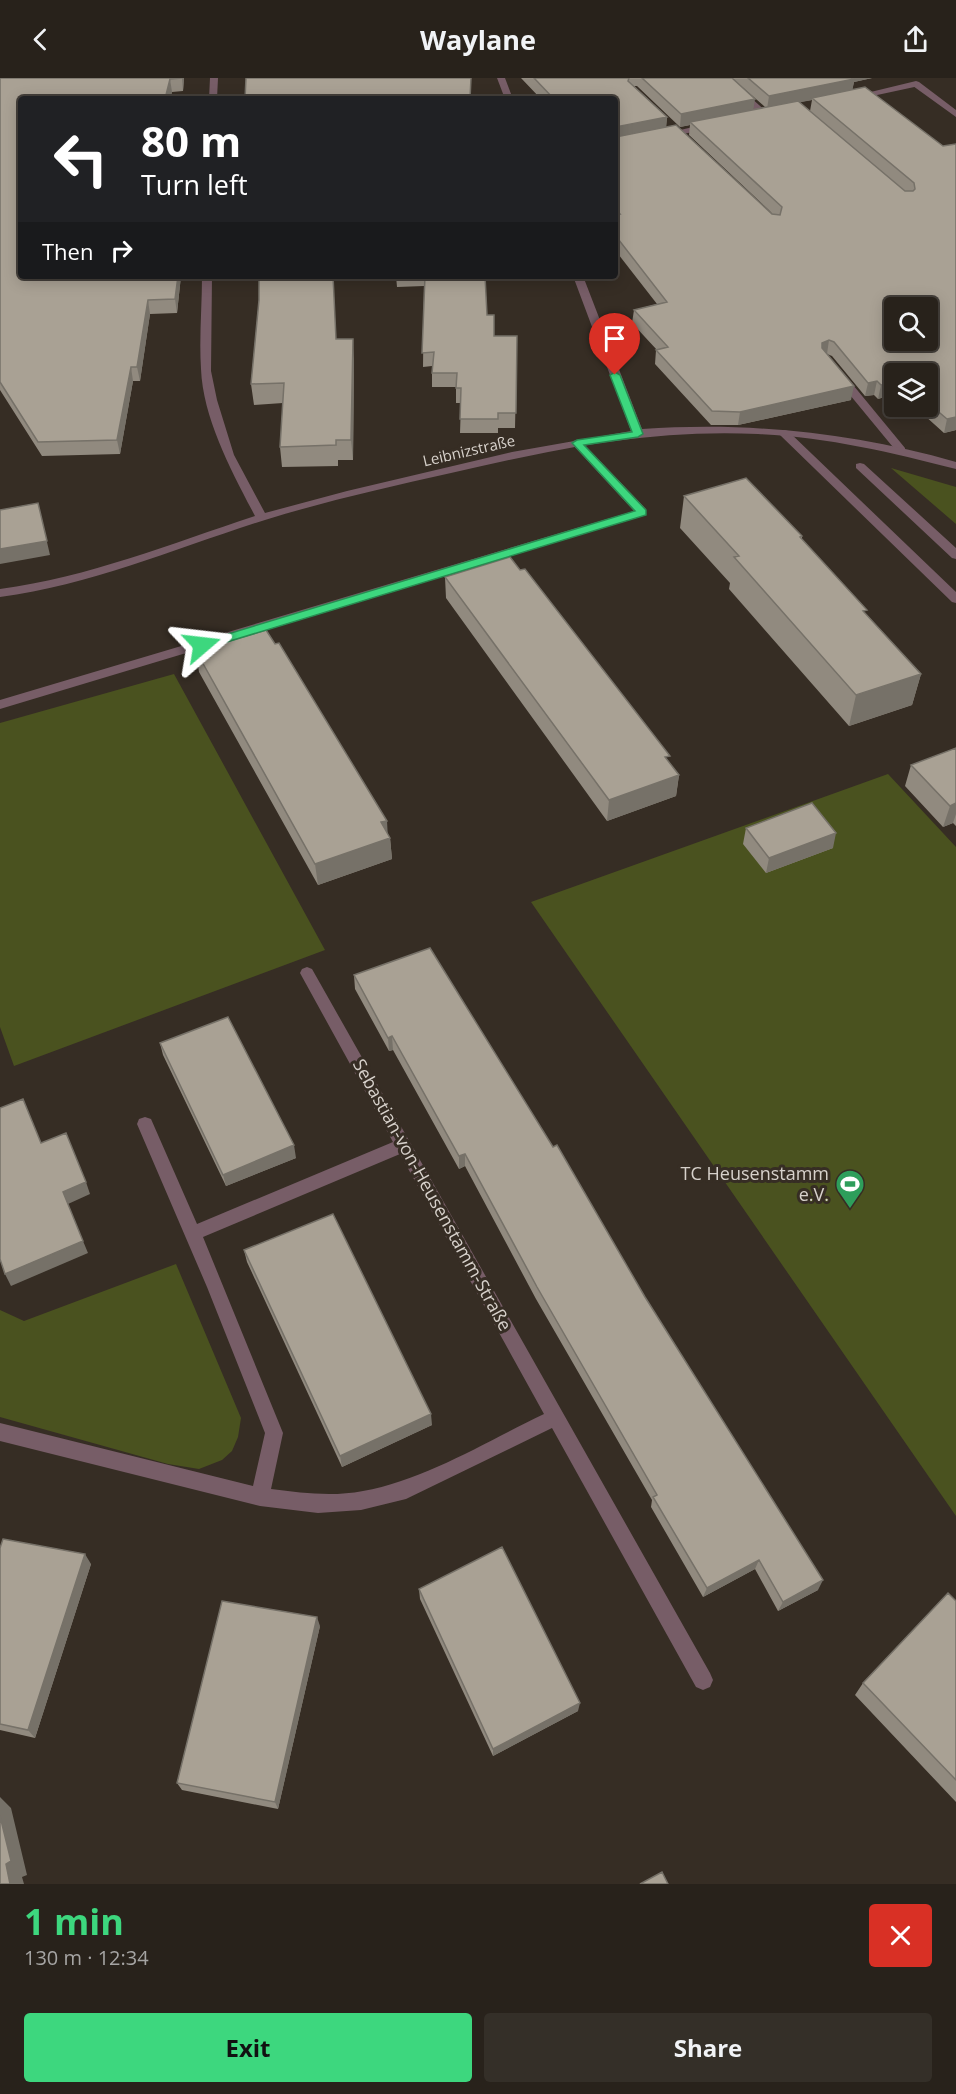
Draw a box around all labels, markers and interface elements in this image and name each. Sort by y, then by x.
text: Waylane [420,21,536,58]
icon: back [24,23,57,56]
icon: share [899,23,932,56]
text: 80 m [141,112,241,169]
icon: left [42,120,120,198]
text: Turn left [141,166,248,203]
icon: right [105,234,138,267]
text: Then [42,236,93,266]
map controls [884,297,938,417]
button: search [884,297,938,351]
pin [589,313,640,375]
icon: arrive [598,322,631,355]
button: layers [884,363,938,417]
street label: Leibnizstraße [421,430,517,470]
position arrow [170,613,234,677]
street label: Sebastian-von-Heusenstamm-Straße [348,1054,518,1335]
place label: TC Heusenstamm e.V. [681,1161,829,1206]
sports icon: TC Heusenstamm e.V. [834,1168,866,1210]
text: 1 min [24,1897,124,1946]
button: close [869,1904,932,1967]
text: 130 m · 12:34 [24,1944,149,1971]
button: Exit [24,2013,472,2082]
button: Share [484,2013,932,2082]

